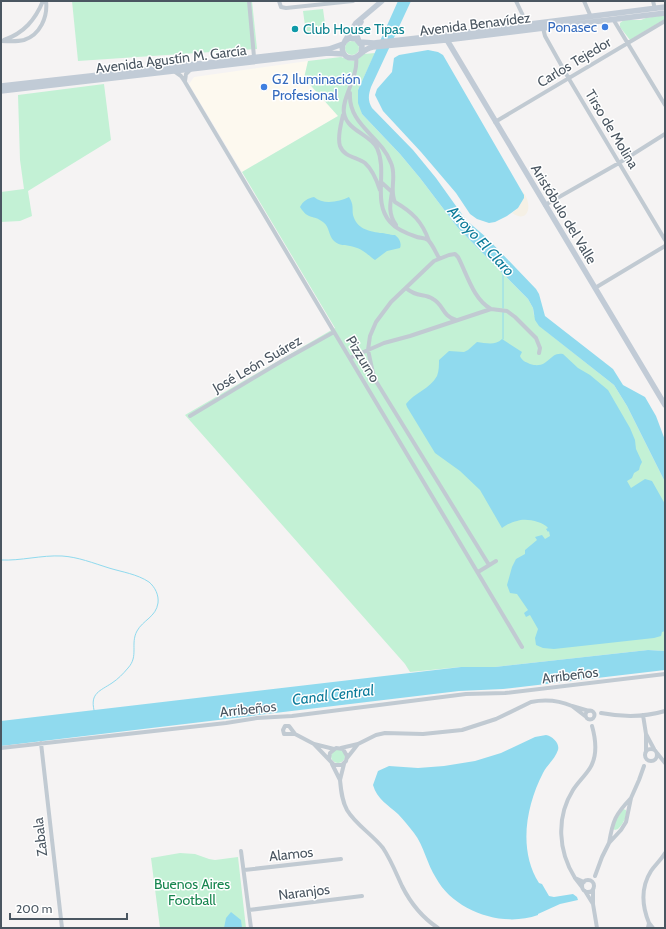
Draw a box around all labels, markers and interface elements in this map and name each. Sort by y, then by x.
street label: Avenida Benavídez [418,8,532,40]
place label: Ponasec [548,18,597,36]
place label: Club House Tipas [303,20,405,38]
marker: Ponasec [600,22,610,32]
marker: Club House Tipas [290,24,300,34]
street label: Carlos Tejedor [534,33,615,91]
street label: Avenida Agustín M. García [95,41,248,77]
place label: G2 Iluminación Profesional [272,70,361,104]
marker: G2 Iluminación Profesional [259,82,269,92]
street label: Tirso de Molina [581,86,643,172]
street label: Aristóbulo del Valle [527,161,601,267]
water label: Arroyo El Claro [443,201,518,280]
street label: José León Suárez [208,331,305,397]
street label: Pizzurno [342,332,384,386]
street label: Arribeños [541,663,599,687]
water label: Canal Central [291,681,375,709]
street label: Arribeños [219,697,277,721]
street label: Zabala [29,816,51,857]
street label: Alamos [268,843,314,865]
park label: Buenos Aires Football [154,875,230,909]
street label: Naranjos [277,880,331,904]
scale bar [10,895,127,921]
text: 200 m [16,901,52,916]

